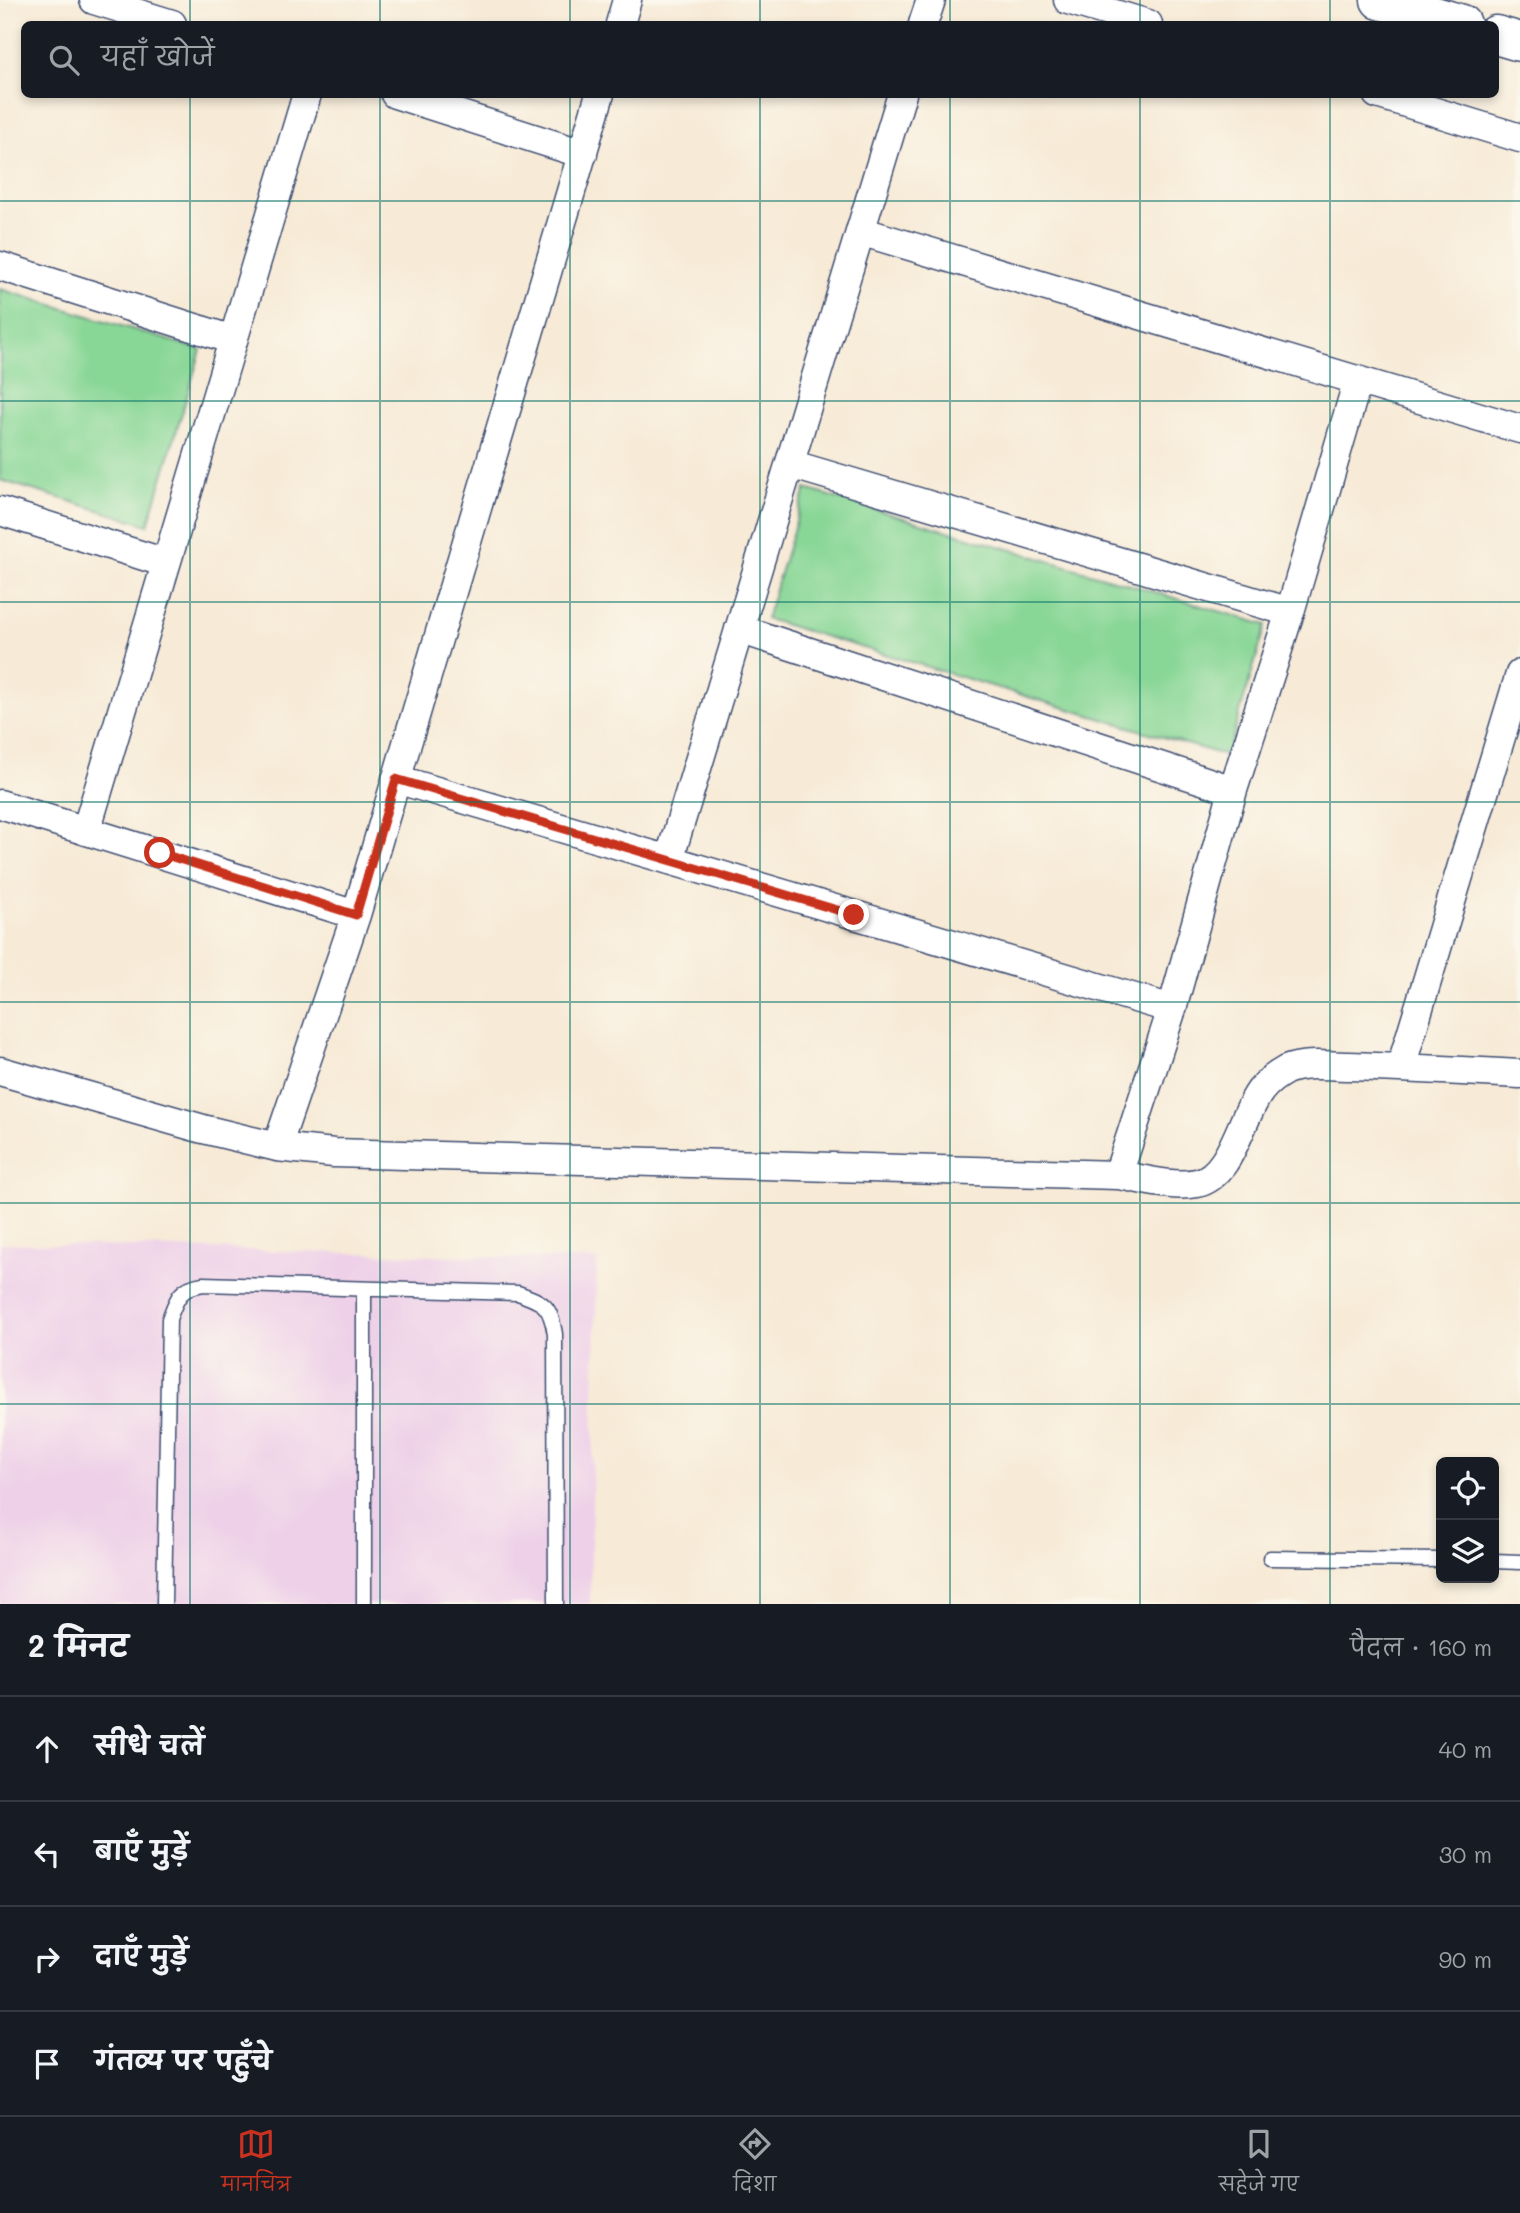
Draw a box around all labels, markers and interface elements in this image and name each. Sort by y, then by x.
search box [21,21,1499,98]
text: यहाँ खोजें [101,39,214,73]
icon: search [45,41,83,79]
route start [144,837,175,868]
route end [838,899,869,930]
map controls [1436,1457,1499,1583]
button: locate [1436,1457,1499,1520]
button: layers [1436,1520,1499,1583]
text: 2 मिनट [28,1625,128,1665]
text: पैदल · 160 m [1350,1632,1492,1662]
text: सीधे चलें [95,1728,204,1762]
icon: ahead [28,1730,66,1768]
text: 40 m [1439,1734,1492,1764]
text: बाएँ मुड़ें [95,1833,189,1867]
icon: left [28,1835,66,1873]
text: 30 m [1439,1839,1492,1869]
text: दाएँ मुड़ें [95,1938,188,1972]
icon: right [28,1940,66,1978]
text: 90 m [1439,1944,1492,1974]
text: गंतव्य पर पहुँचे [95,2043,272,2077]
icon: arrive [28,2045,66,2083]
tab: मानचित्र [221,2125,291,2205]
tab: दिशा [733,2125,776,2205]
tab: सहेजे गए [1219,2125,1299,2205]

